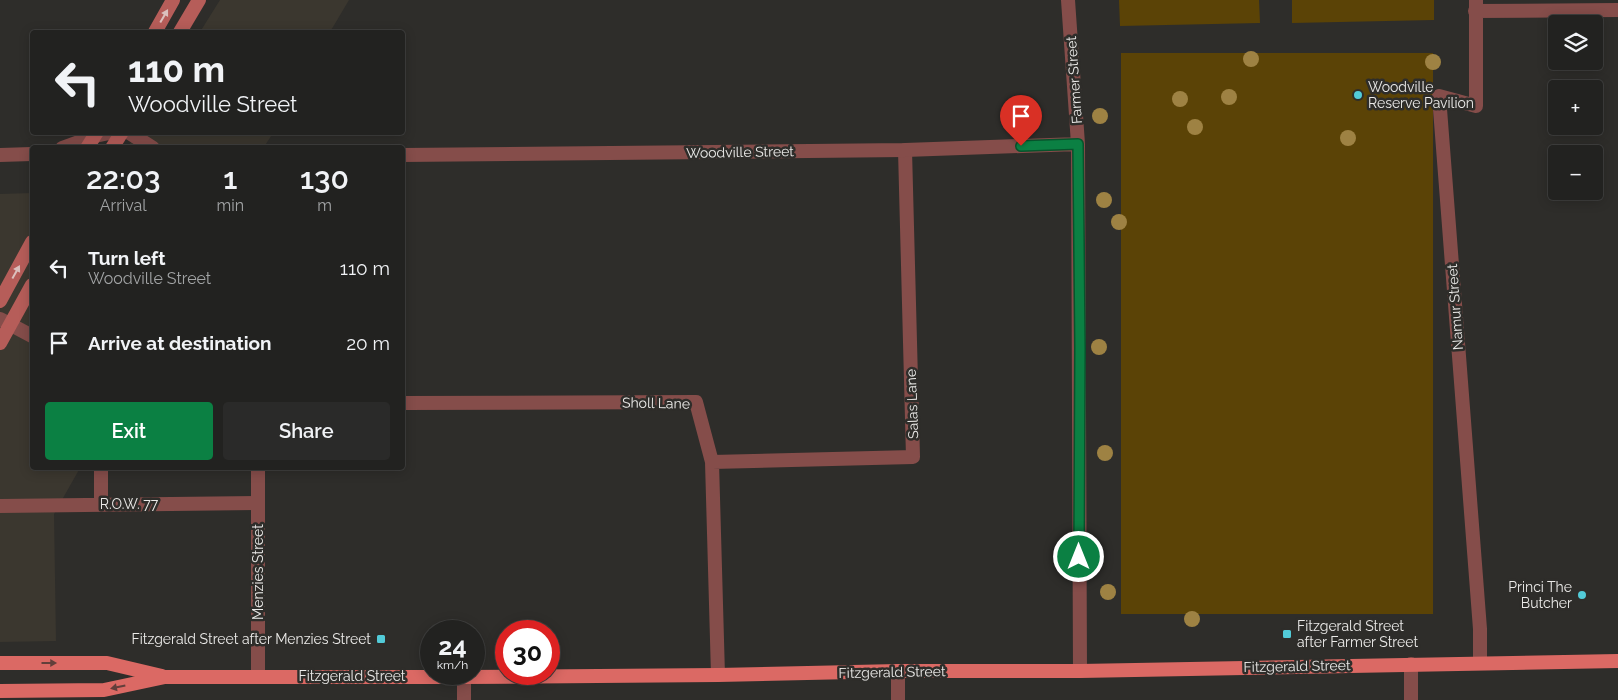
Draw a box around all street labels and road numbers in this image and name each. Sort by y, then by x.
street label: Farmer Street [1063,35,1085,124]
street label: Woodville Street [686,143,794,161]
street label: Namur Street [1444,263,1466,351]
street label: Salas Lane [903,369,921,439]
street label: Sholl Lane [622,394,690,412]
street label: R.O.W. 77 [100,496,159,512]
street label: Menzies Street [250,524,266,620]
street label: Fitzgerald Street [1243,657,1351,675]
street label: Fitzgerald Street [838,663,946,681]
street label: Fitzgerald Street [298,668,406,684]

